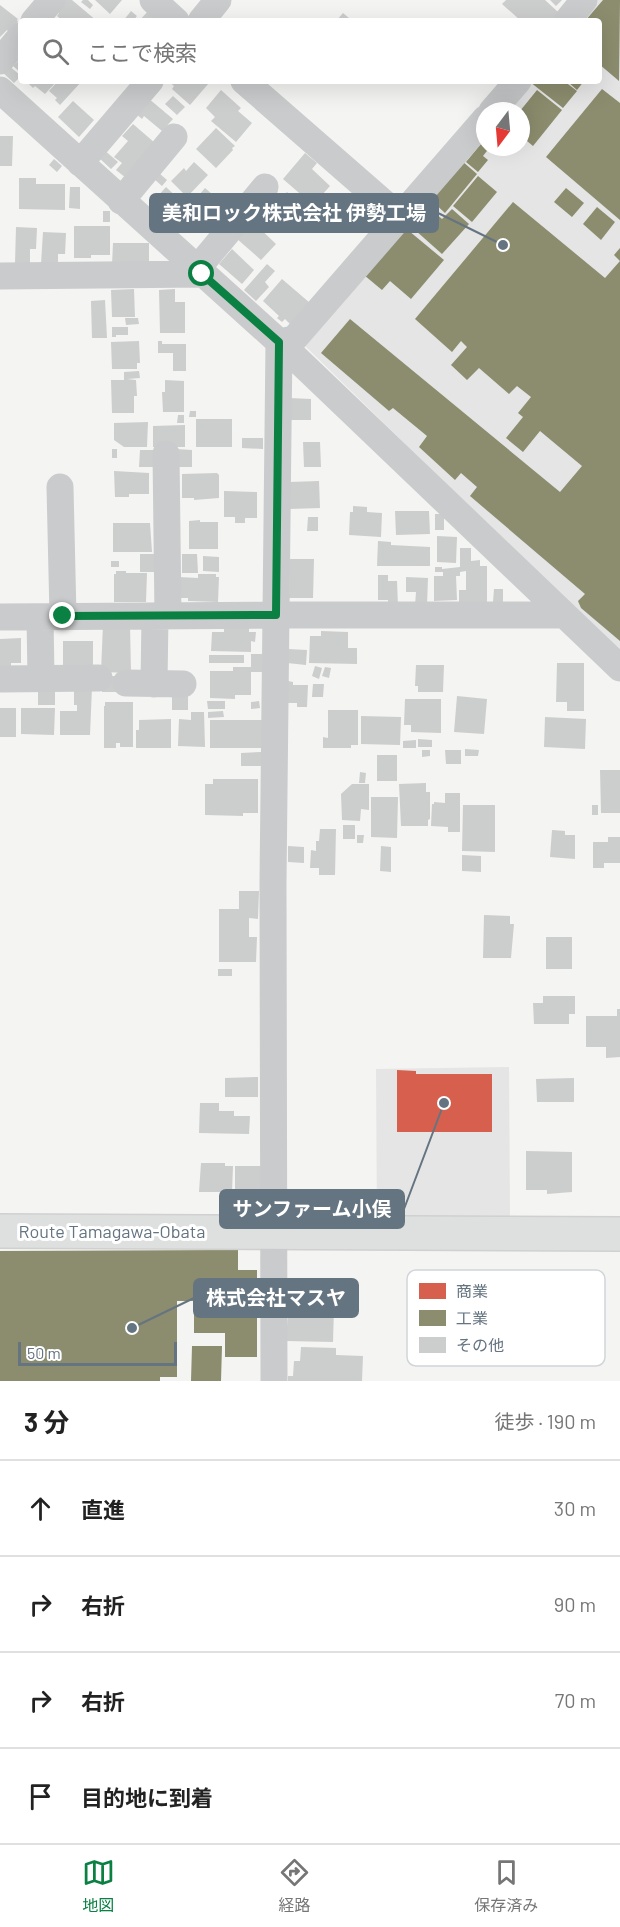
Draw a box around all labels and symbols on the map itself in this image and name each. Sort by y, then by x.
north arrow [476,102,530,156]
callout: 美和ロック株式会社 伊勢工場 [150,194,438,232]
text: 美和ロック株式会社 伊勢工場 [162,200,426,224]
route start [188,260,214,286]
route end [49,602,75,628]
callout: サンファーム小俣 [220,1190,404,1228]
text: サンファーム小俣 [233,1196,391,1220]
street label: Route Tamagawa-Obata [19,1220,205,1242]
legend [407,1270,605,1366]
callout: 株式会社マスヤ [194,1279,358,1317]
text: 商業 [456,1281,488,1300]
text: 株式会社マスヤ [206,1285,346,1309]
text: 工業 [456,1308,488,1327]
text: その他 [456,1335,504,1354]
scale bar [18,1339,177,1366]

